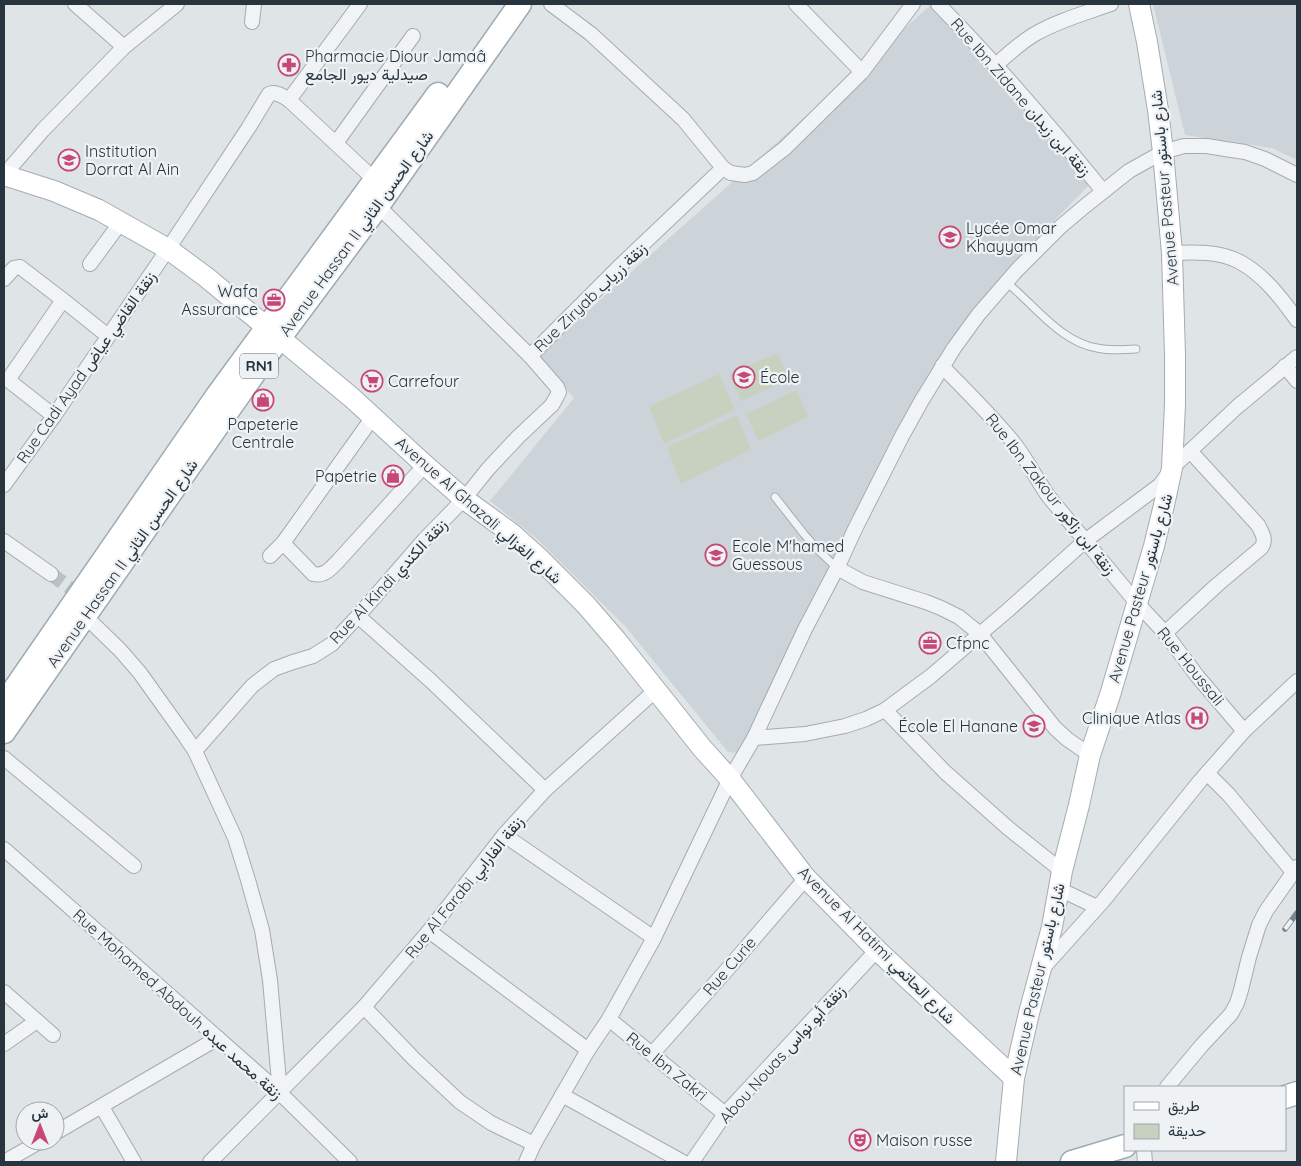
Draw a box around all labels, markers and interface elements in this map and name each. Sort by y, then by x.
street label: Rue Ibn Zidane زنقة ابن زيدان [946,14,1095,181]
place label: Pharmacie Diour Jamaâ صيدلية ديور الجامع [305,46,486,86]
pharmacy icon: Pharmacie Diour Jamaâ صيدلية ديور الجامع [277,53,301,77]
street label: Avenue Pasteur شارع باستور [1145,89,1185,287]
street label: Avenue Hassan II شارع الحسن الثاني [274,126,441,342]
place label: Institution Dorrat Al Ain [85,141,179,179]
school or university icon: Institution Dorrat Al Ain [57,148,81,172]
place label: Lycée Omar Khayyam [966,218,1057,256]
school or university icon: Lycée Omar Khayyam [938,225,962,249]
street label: Rue Ziryab زنقة زرياب [529,238,651,357]
street label: Rue Cadi Ayad زنقة القاضي عياض [12,267,163,469]
place label: Wafa Assurance [181,281,258,319]
office icon: Wafa Assurance [262,288,286,312]
road number: RN1 [240,354,278,378]
school or university icon: École [732,365,756,389]
place label: École [760,367,800,387]
supermarket icon: Carrefour [360,369,384,393]
place label: Carrefour [388,371,459,391]
shop icon: Papeterie Centrale [251,388,275,412]
street label: Rue Ibn Zakour زنقة ابن زاكور [981,409,1120,579]
place label: Papeterie Centrale [228,414,298,452]
street label: Avenue Al Ghazali شارع الغزالي [389,432,566,591]
street label: Avenue Hassan II شارع الحسن الثاني [42,455,205,673]
shop icon: Papetrie [381,464,405,488]
place label: Papetrie [315,466,377,486]
street label: Avenue Pasteur شارع باستور [1103,491,1179,686]
street label: Rue Al Kindi زنقة الكندي [325,514,454,650]
place label: Ecole M'hamed Guessous [732,536,844,574]
school or university icon: Ecole M'hamed Guessous [704,543,728,567]
street label: Rue Houssali [1153,623,1229,709]
office icon: Cfpnc [918,631,942,655]
place label: Cfpnc [946,633,989,653]
hospital icon: Clinique Atlas [1185,706,1209,730]
place label: Clinique Atlas [1082,708,1181,728]
school or university icon: École El Hanane [1022,714,1046,738]
place label: École El Hanane [898,716,1018,736]
street label: Rue Al Farabi زنقة الفارابي [400,812,531,965]
street label: Avenue Al Hatimi شارع الحاتمي [791,862,960,1031]
street label: Avenue Pasteur شارع باستور [1005,881,1071,1077]
street label: Rue Mohamed Abdouh زنقة محمد عبده [68,904,287,1104]
street label: Rue Curie [698,933,760,999]
street label: Abou Nouas زنقة أبو نواس [715,981,850,1128]
street label: Rue Ibn Zakri [622,1027,712,1105]
legend [1124,1086,1286,1151]
text: طريق [1168,1096,1200,1116]
north arrow [15,1101,65,1151]
text: ش [32,1104,49,1122]
text: حديقة [1168,1121,1206,1140]
theatre icon: Maison russe [848,1128,872,1152]
place label: Maison russe [876,1130,972,1150]

